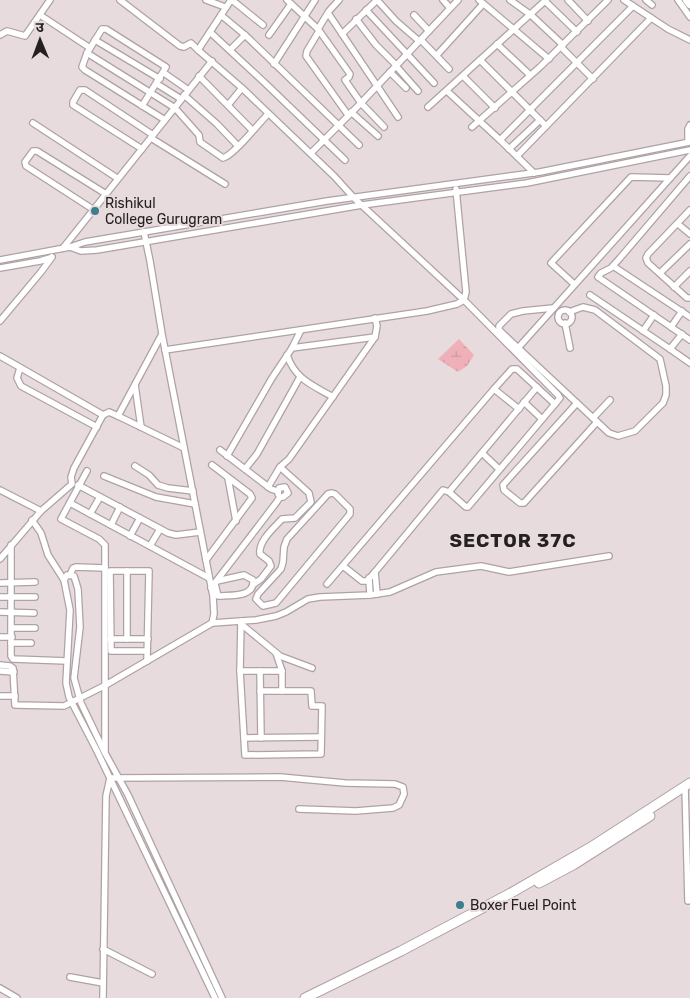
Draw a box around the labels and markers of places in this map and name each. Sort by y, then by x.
place label: Rishikul College Gurugram [105,195,222,228]
marker: Rishikul College Gurugram [89,205,101,217]
place label: Boxer Fuel Point [470,897,577,914]
marker: Boxer Fuel Point [454,899,466,911]

